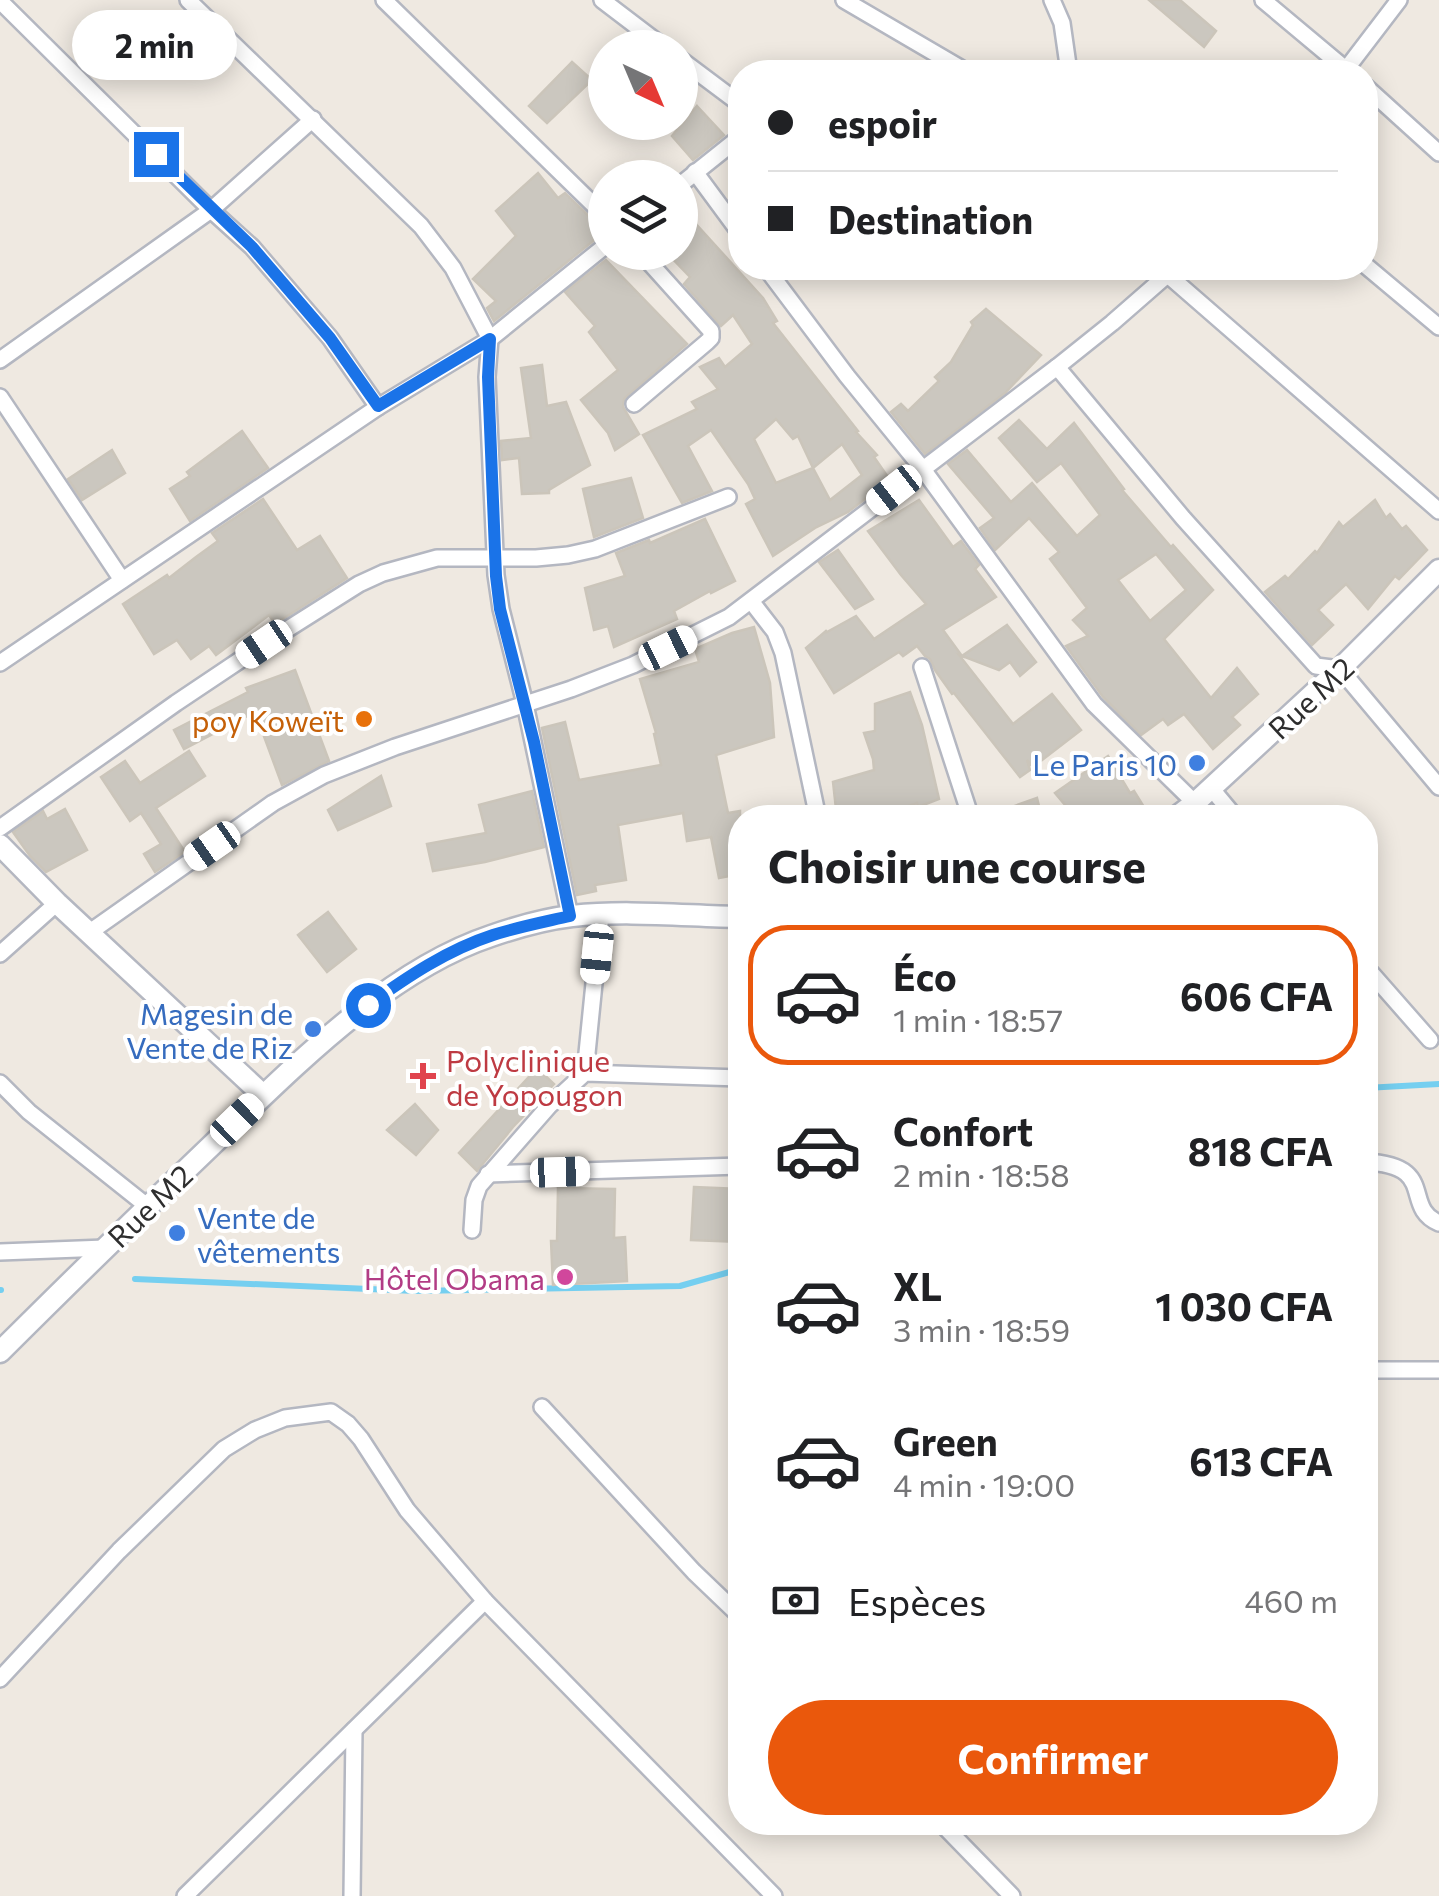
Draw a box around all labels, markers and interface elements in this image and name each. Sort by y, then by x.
callout: 2 min [74,9,238,79]
text: 2 min [115,25,194,65]
north arrow [588,30,698,140]
map controls [588,30,698,270]
text: espoir [828,99,937,146]
route end [134,132,179,177]
button: layers [588,160,698,270]
text: Destination [828,195,1033,242]
car [861,460,927,520]
car [231,615,297,673]
car [634,621,702,675]
street label: Rue M2 [1259,648,1361,746]
place label: poy Koweït [192,701,344,738]
marker: poy Koweït [353,708,375,730]
place label: Le Paris 10 [1032,745,1177,782]
marker: Le Paris 10 [1186,752,1208,774]
car [179,817,245,875]
text: Choisir une course [768,837,1146,892]
car [579,923,615,985]
icon: car [773,950,863,1040]
text: Éco [893,952,957,999]
text: 606 CFA [1180,972,1333,1019]
route start [346,983,391,1028]
place label: Magesin de Vente de Riz [126,994,293,1065]
text: 1 min · 18:57 [893,999,1063,1039]
marker: Magesin de Vente de Riz [302,1018,324,1040]
place label: Polyclinique de Yopougon [446,1041,623,1112]
marker: Polyclinique de Yopougon [410,1063,436,1089]
car [205,1088,269,1152]
icon: car [773,1105,863,1195]
text: Confort [893,1107,1033,1154]
text: 818 CFA [1188,1127,1333,1174]
text: 2 min · 18:58 [893,1154,1070,1194]
street label: Rue M2 [99,1156,199,1254]
car [529,1156,591,1188]
place label: Vente de vêtements [197,1198,341,1269]
marker: Vente de vêtements [166,1222,188,1244]
place label: Hôtel Obama [364,1259,545,1296]
icon: car [773,1260,863,1350]
text: XL [893,1262,942,1309]
marker: Hôtel Obama [554,1266,576,1288]
text: 1 030 CFA [1155,1282,1333,1329]
text: 3 min · 18:59 [893,1309,1070,1349]
icon: car [773,1415,863,1505]
text: Green [893,1417,998,1464]
text: 613 CFA [1189,1437,1333,1484]
text: 4 min · 19:00 [893,1464,1075,1504]
icon: cash [768,1573,823,1628]
text: Espèces [848,1577,986,1624]
text: 460 m [1244,1580,1338,1620]
button: Confirmer [768,1700,1338,1815]

